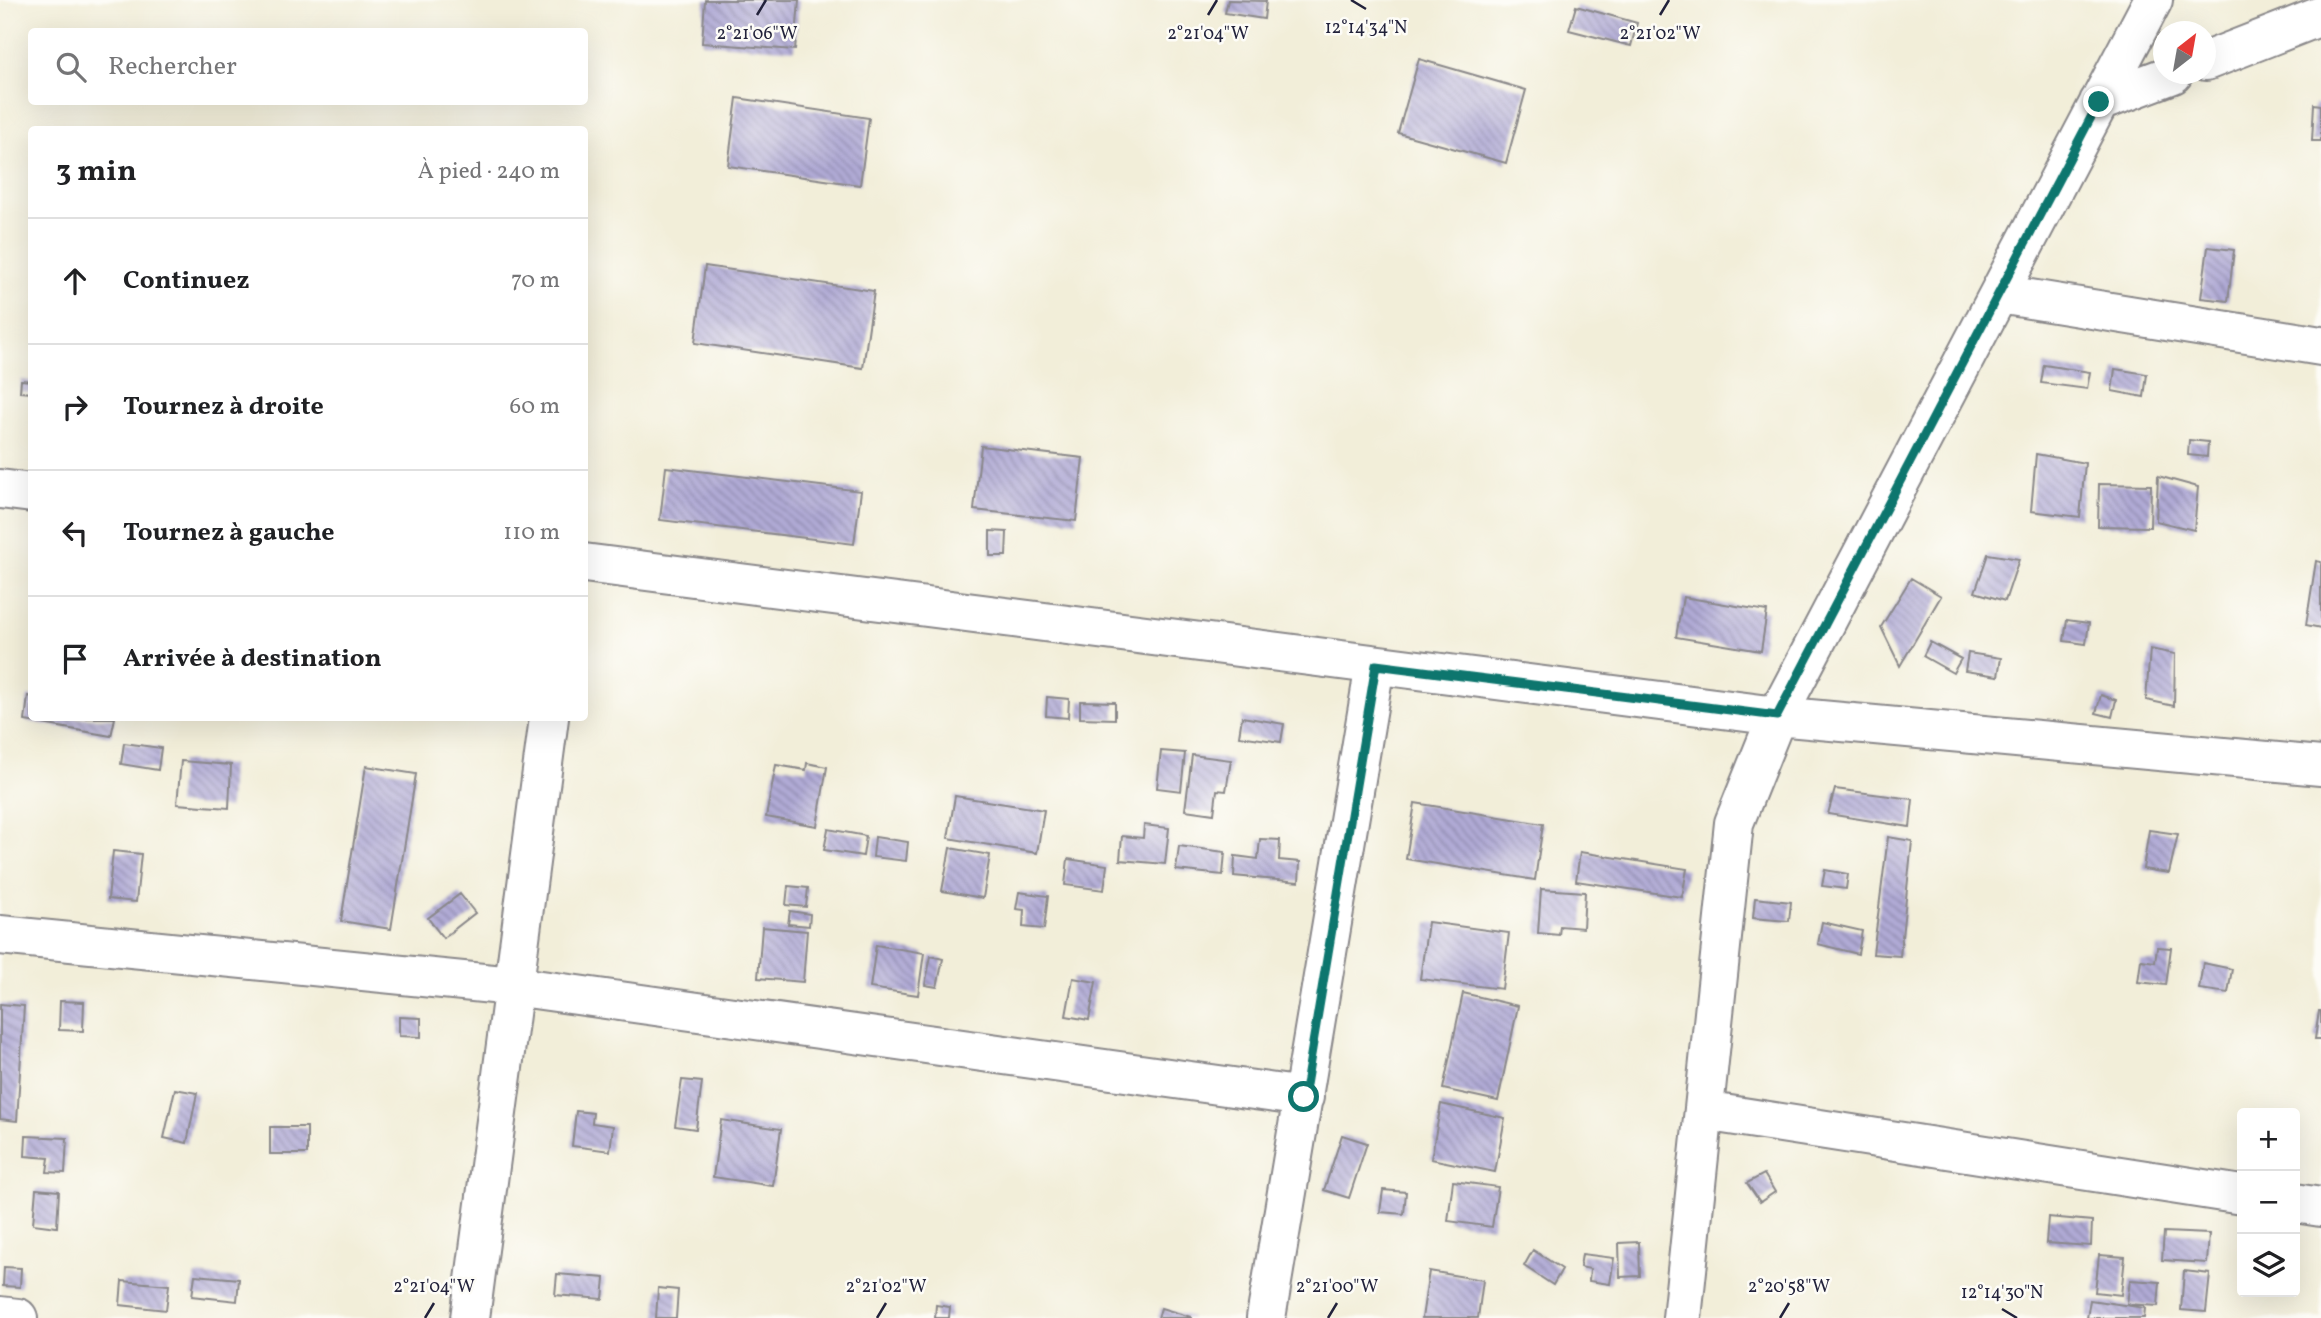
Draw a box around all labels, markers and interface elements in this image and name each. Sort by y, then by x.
text: 12°14'34"N [1325,16,1407,41]
north arrow [2153,21,2216,84]
text: 2°21'06"W [717,22,798,47]
text: 2°21'04"W [1167,22,1249,47]
text: 2°21'02"W [1620,22,1700,47]
search box [28,28,588,105]
icon: search [52,48,90,86]
text: Rechercher [108,49,237,85]
route end [2083,86,2114,117]
text: 3 min [56,151,137,193]
text: À pied · 240 m [418,156,560,188]
icon: ahead [56,262,94,300]
text: Continuez [123,263,249,299]
text: 70 m [511,265,560,297]
icon: right [56,388,94,426]
text: Tournez à droite [123,389,324,425]
text: 60 m [510,391,560,423]
icon: left [56,514,94,552]
text: Tournez à gauche [123,515,335,551]
text: 110 m [503,517,560,549]
icon: arrive [56,640,94,678]
text: Arrivée à destination [123,641,382,677]
route start [1288,1081,1319,1112]
map controls [2237,1108,2300,1297]
button: + [2237,1108,2300,1171]
button: − [2237,1171,2300,1234]
button: layers [2237,1234,2300,1297]
text: 2°21'04"W [393,1275,475,1300]
text: 2°21'02"W [846,1275,926,1300]
text: 2°21'00"W [1296,1275,1378,1300]
text: 2°20'58"W [1748,1275,1830,1300]
text: 12°14'30"N [1961,1281,2043,1306]

